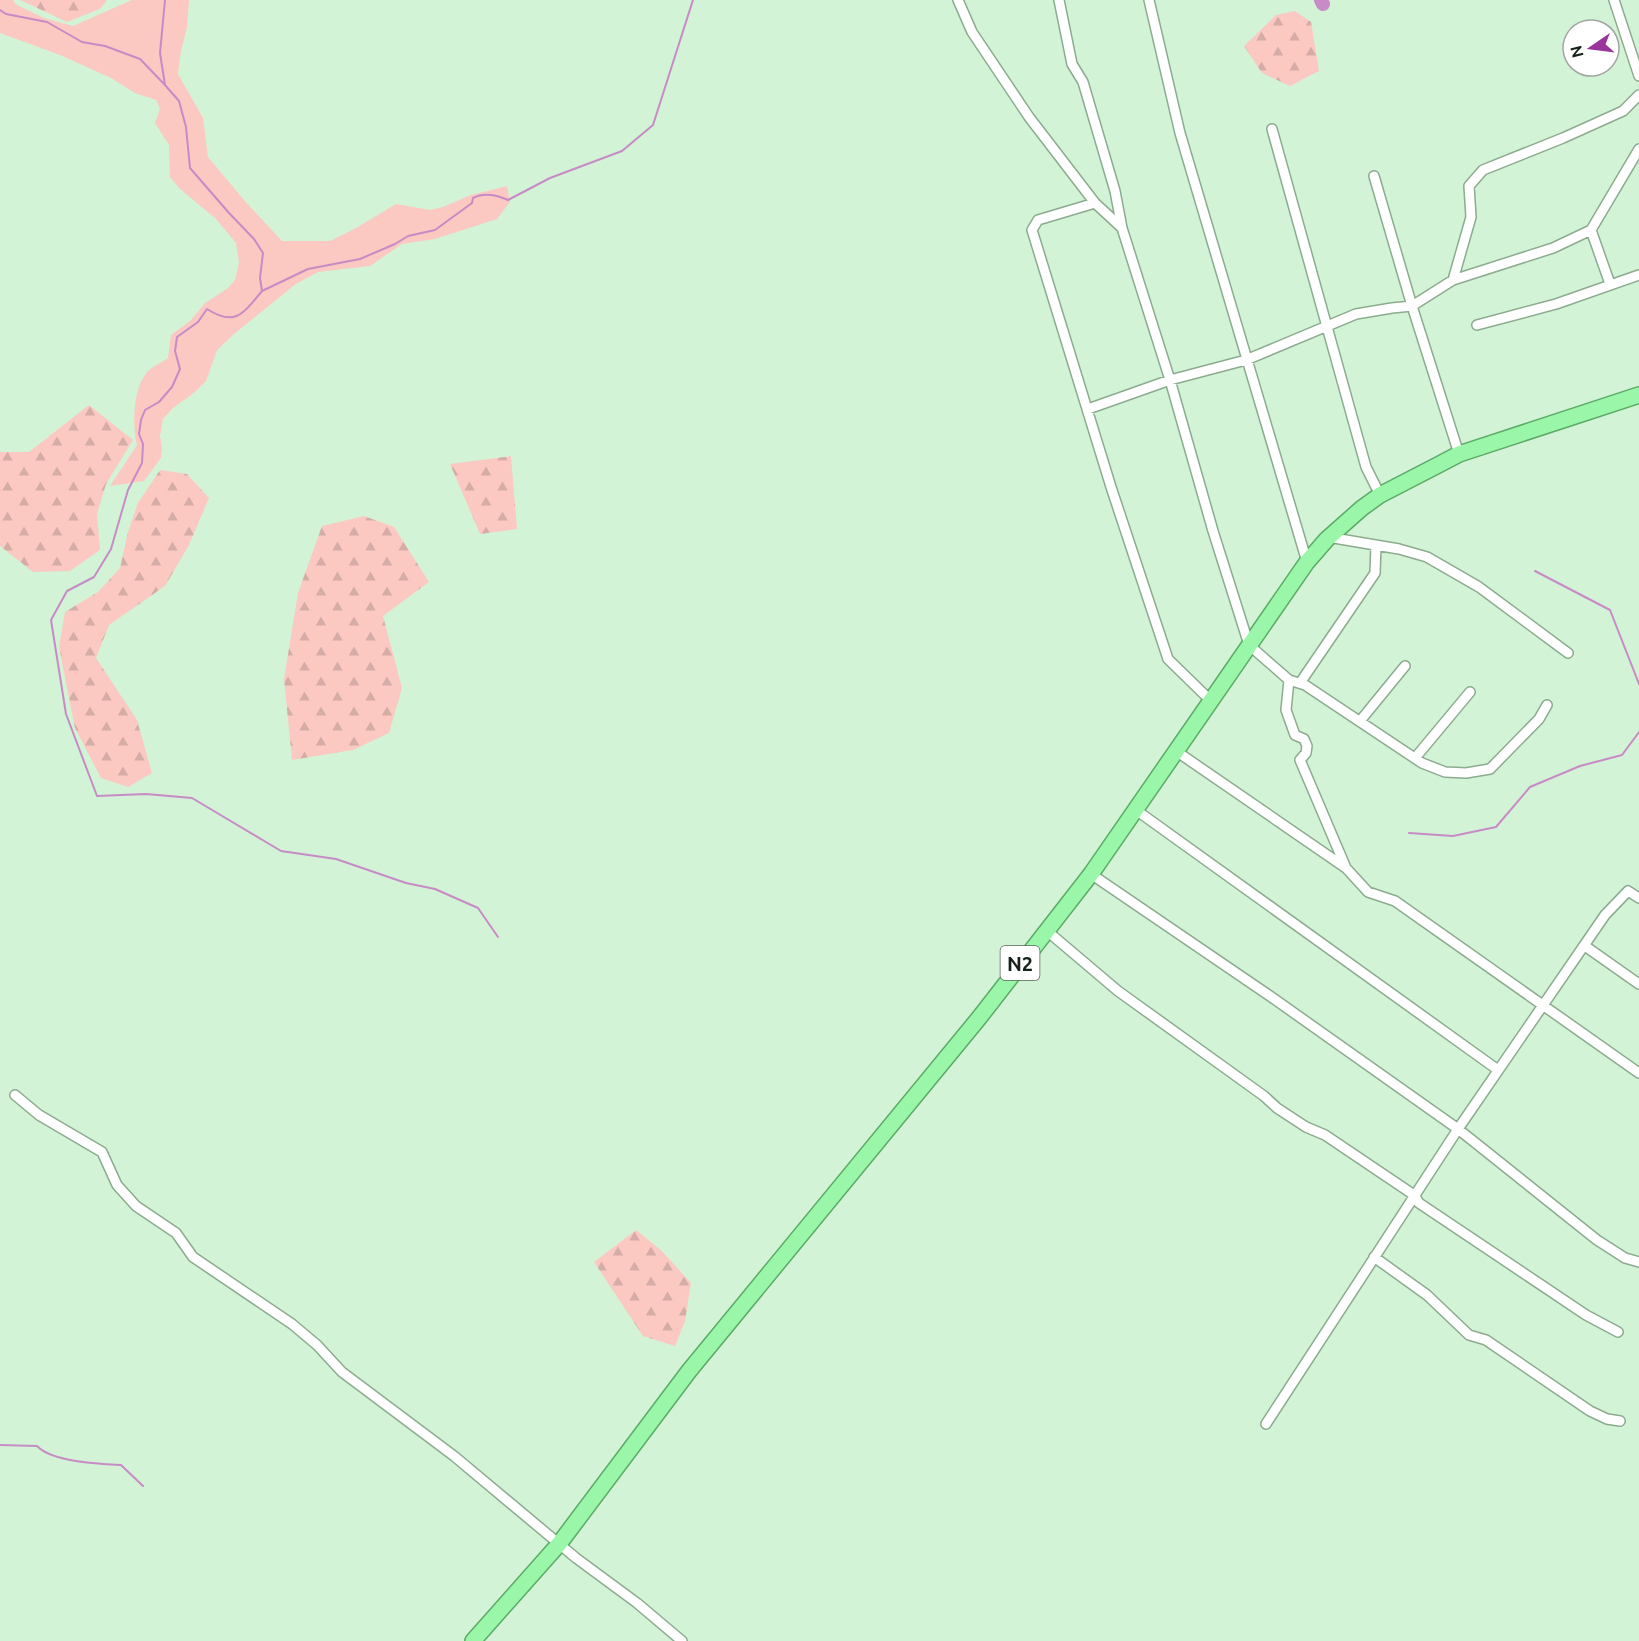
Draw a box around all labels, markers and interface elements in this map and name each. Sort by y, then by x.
north arrow [1561,18,1621,78]
text: N [1566,44,1587,60]
road number: N2 [1000,946,1040,980]

